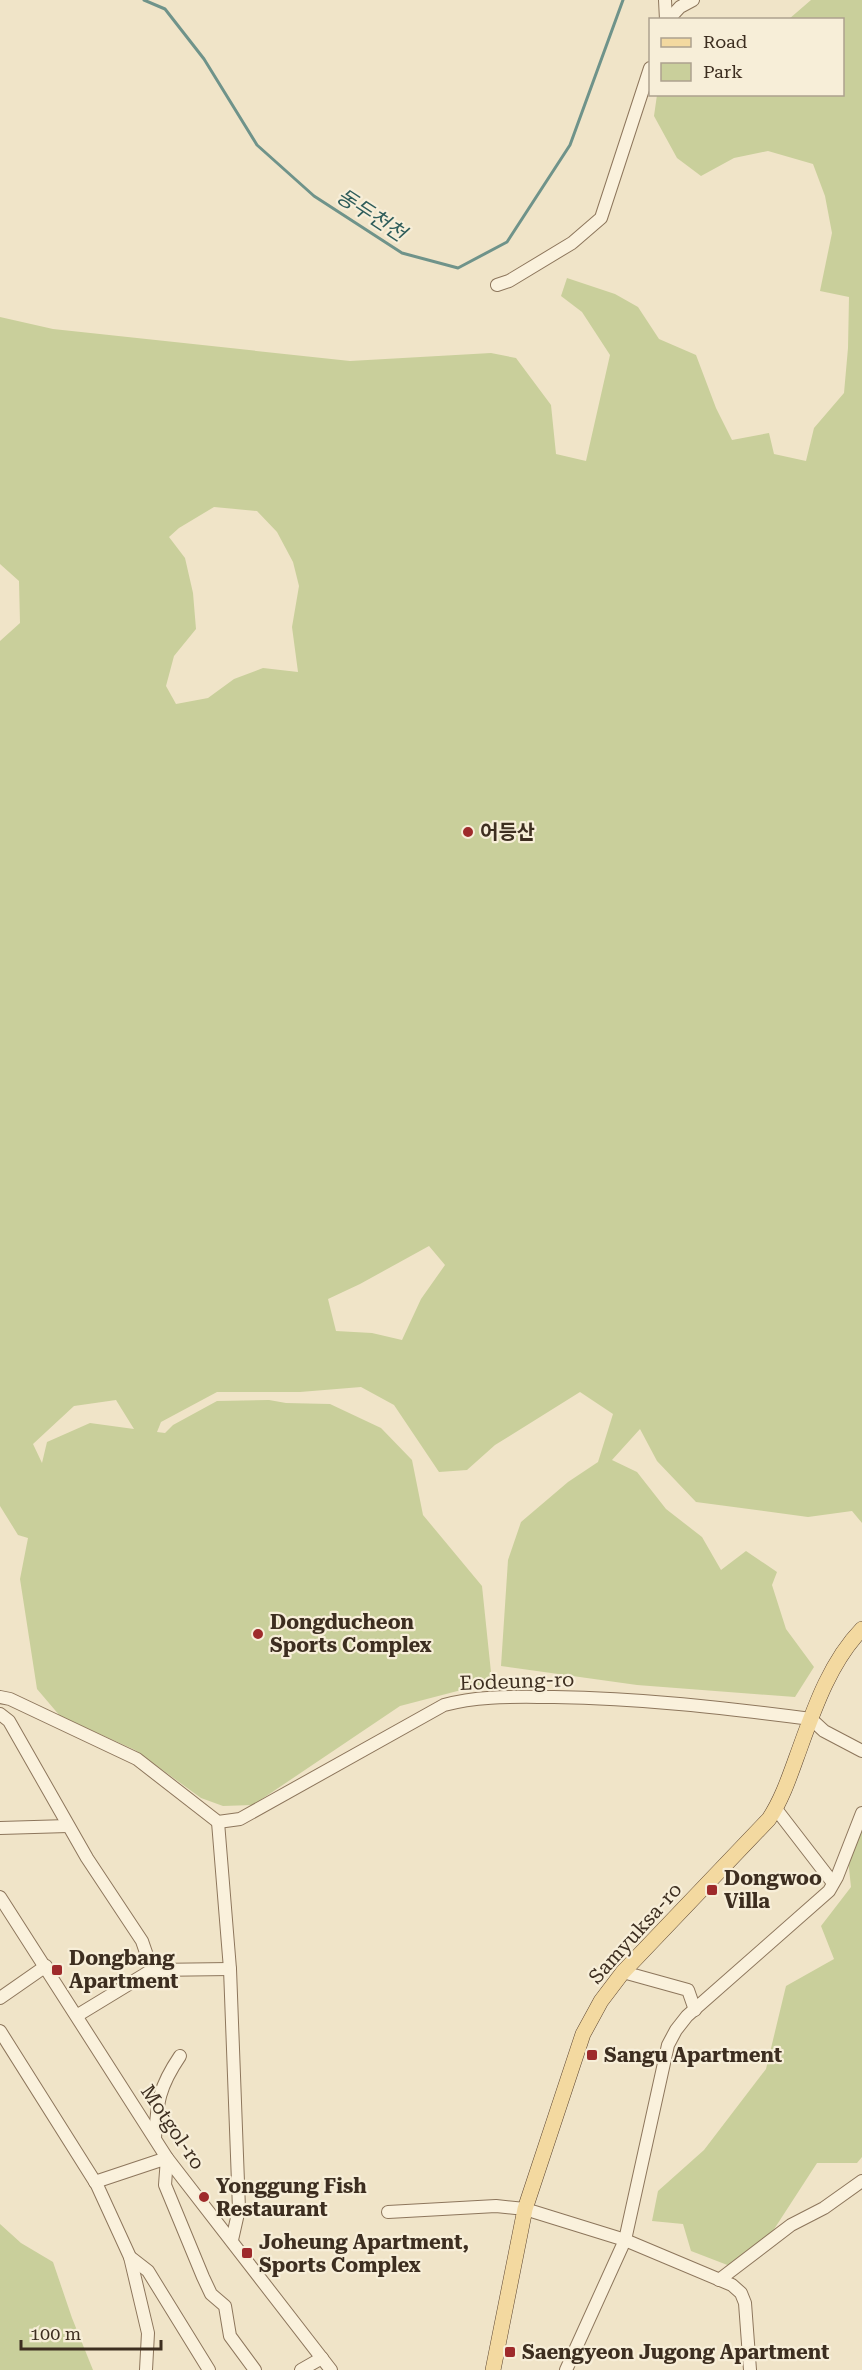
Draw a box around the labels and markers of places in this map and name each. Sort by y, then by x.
place label: 어등산 [480,820,535,844]
marker: 어등산 [461,825,475,839]
place label: Dongducheon Sports Complex [270,1610,432,1657]
marker: Dongducheon Sports Complex [251,1627,265,1641]
place label: Dongwoo Villa [724,1866,822,1913]
marker: Dongwoo Villa [705,1883,719,1897]
place label: Dongbang Apartment [69,1946,178,1993]
marker: Dongbang Apartment [50,1963,64,1977]
place label: Sangu Apartment [604,2043,782,2067]
marker: Sangu Apartment [585,2048,599,2062]
place label: Yonggung Fish Restaurant [216,2174,367,2221]
marker: Yonggung Fish Restaurant [197,2190,211,2204]
place label: Joheung Apartment, Sports Complex [259,2230,469,2277]
marker: Joheung Apartment, Sports Complex [240,2246,254,2260]
place label: Saengyeon Jugong Apartment [522,2340,829,2364]
marker: Saengyeon Jugong Apartment [503,2345,517,2359]

